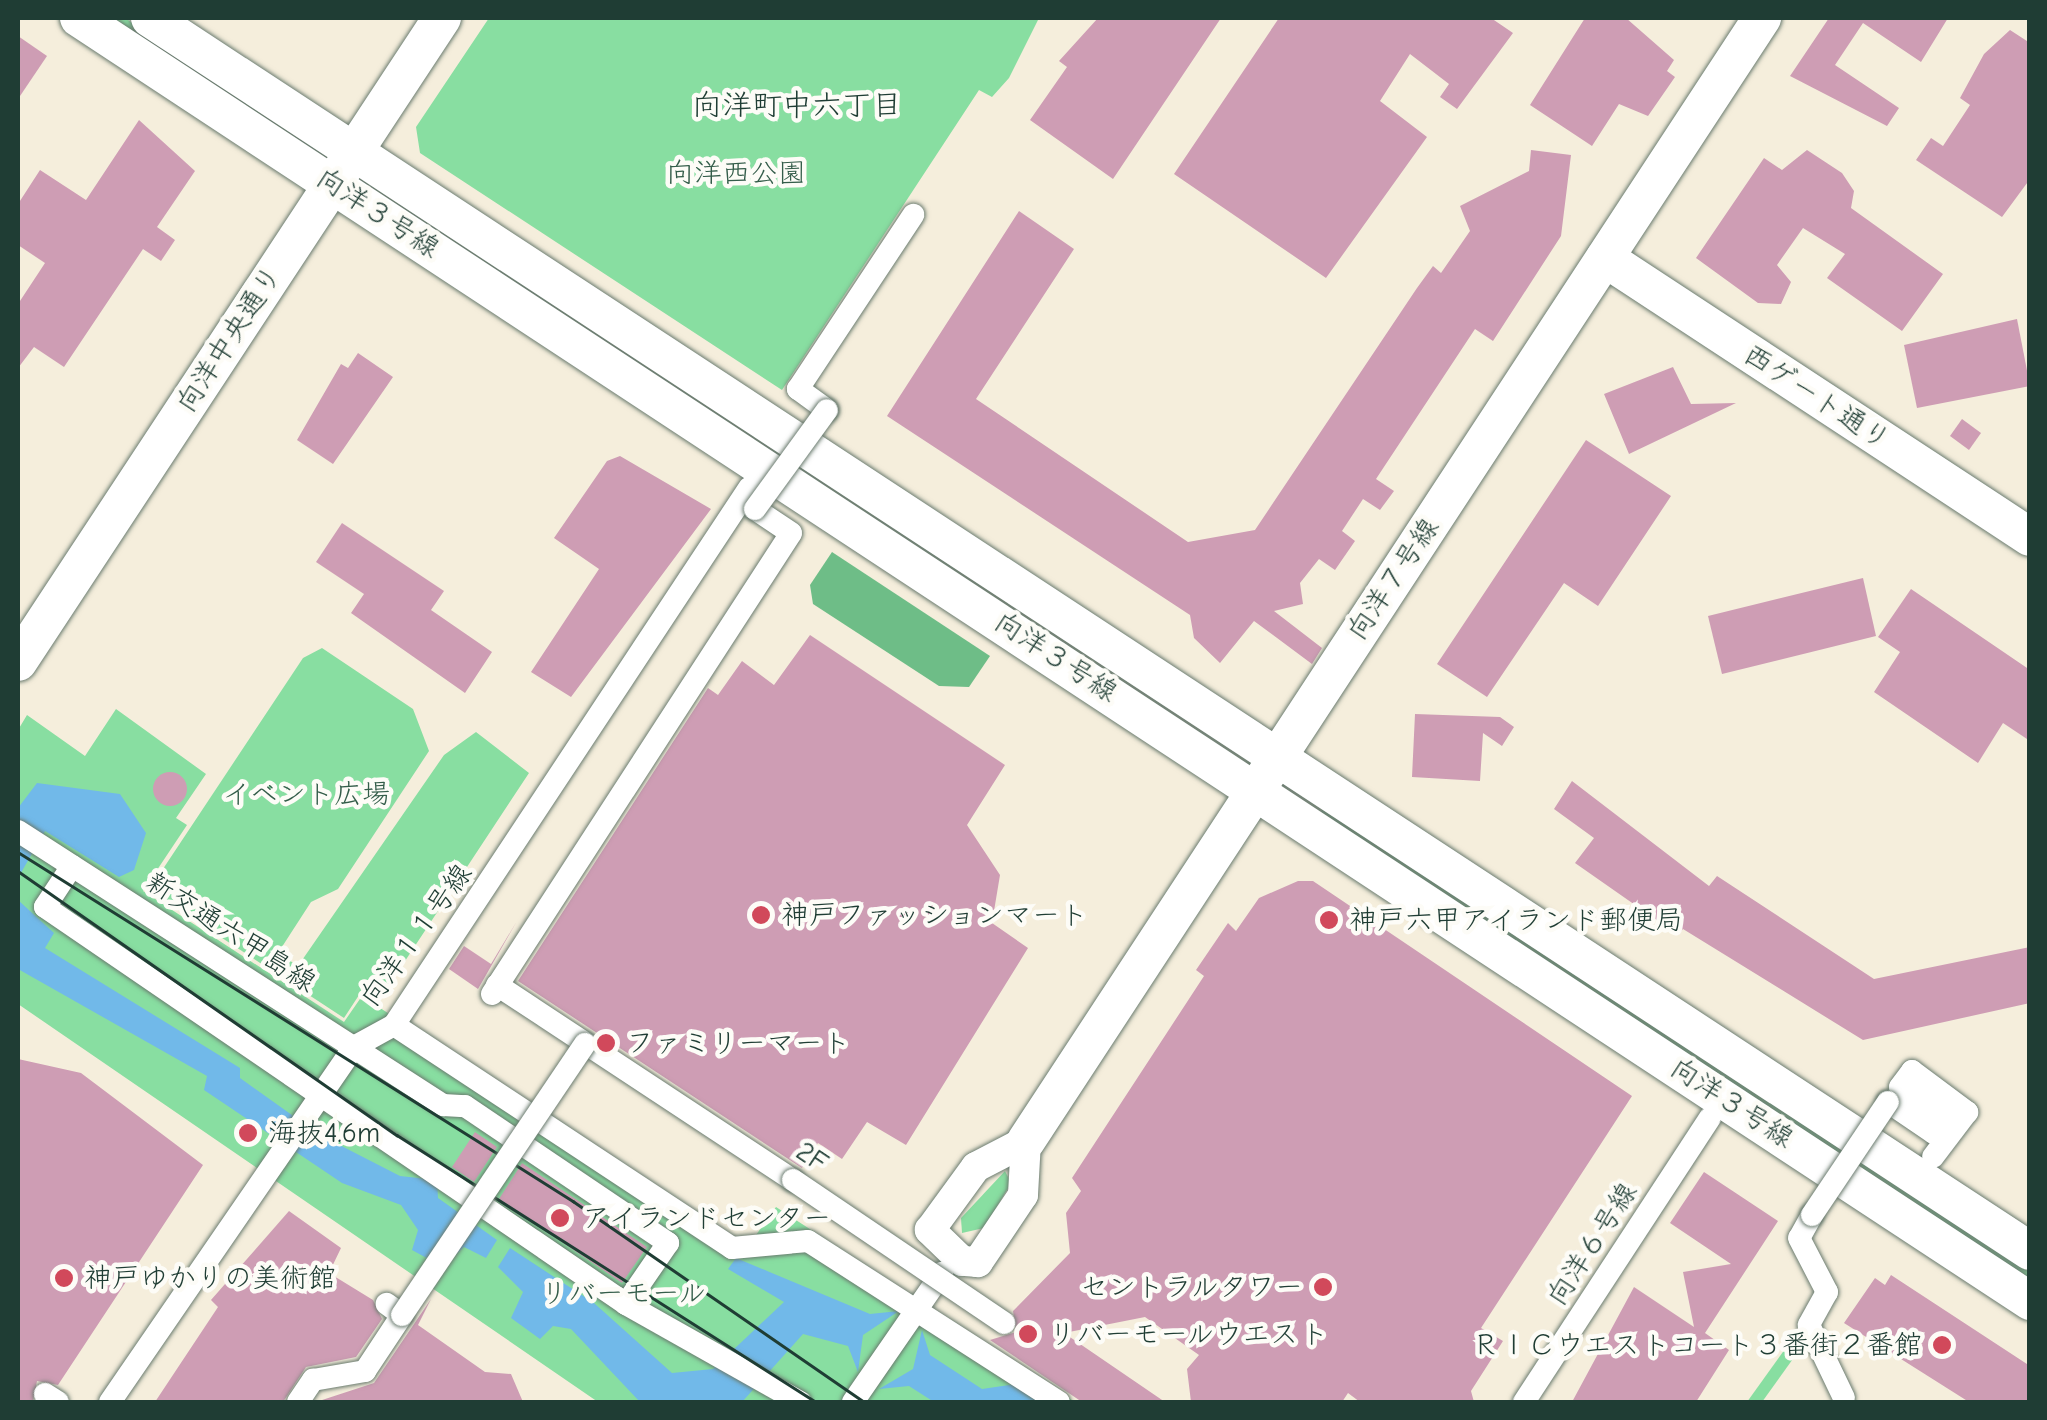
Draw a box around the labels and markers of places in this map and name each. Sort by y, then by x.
place label: 神戸ファッションマート [781,898,1089,932]
place label: 神戸六甲アイランド郵便局 [1349,903,1685,937]
marker: 神戸ファッションマート [750,904,772,926]
marker: 神戸六甲アイランド郵便局 [1318,909,1340,931]
place label: ファミリーマート [626,1026,850,1060]
marker: ファミリーマート [595,1032,617,1054]
place label: 海抜4.6m [268,1116,380,1150]
marker: 海抜4.6m [237,1122,259,1144]
place label: アイランドセンター [582,1201,834,1235]
marker: アイランドセンター [547,1205,573,1231]
place label: 神戸ゆかりの美術館 [84,1261,336,1295]
marker: 神戸ゆかりの美術館 [53,1267,75,1289]
place label: セントラルタワー [1079,1270,1303,1304]
marker: セントラルタワー [1312,1276,1334,1298]
place label: リバーモールウエスト [1048,1317,1328,1351]
marker: リバーモールウエスト [1017,1323,1039,1345]
place label: ＲＩＣウエストコート３番街２番館 [1474,1328,1922,1362]
marker: ＲＩＣウエストコート３番街２番館 [1931,1334,1953,1356]

